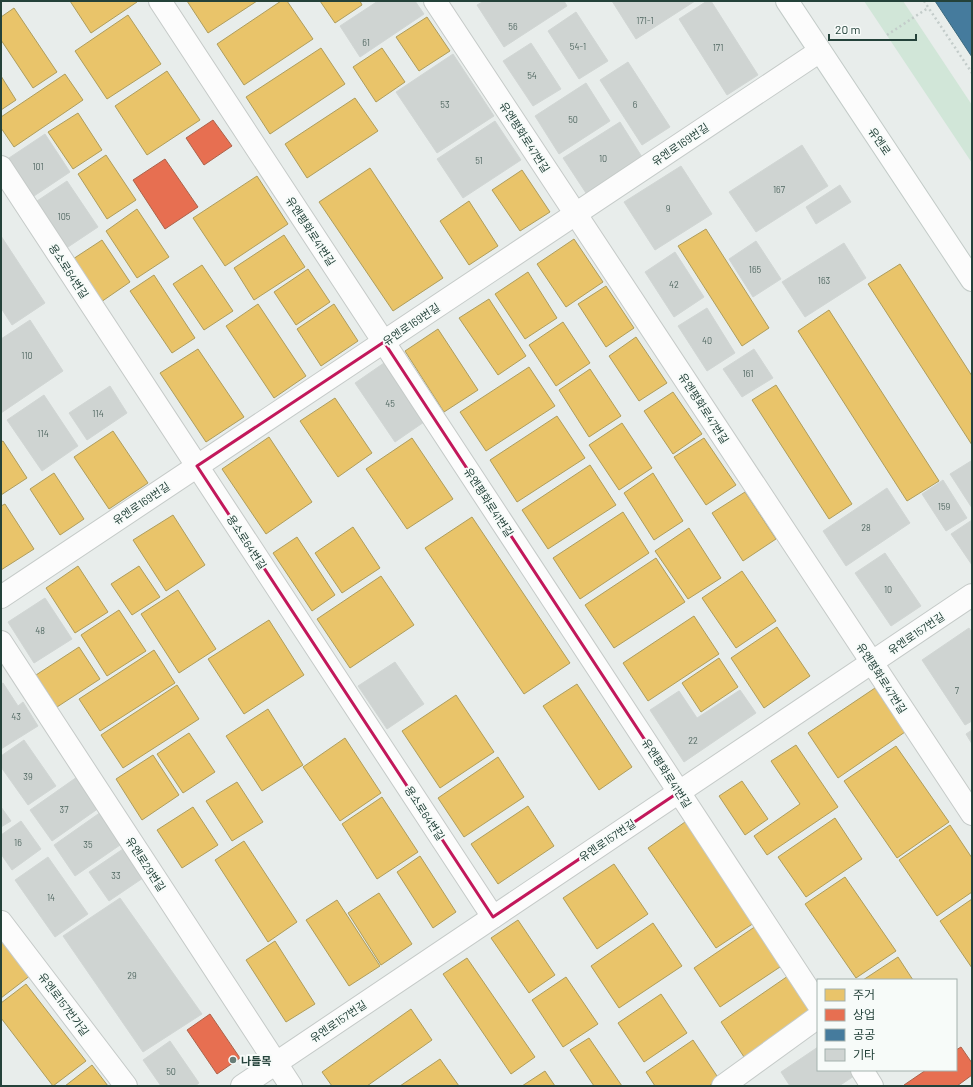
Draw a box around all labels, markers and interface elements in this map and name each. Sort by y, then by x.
house number: 171-1 [636,15,654,26]
scale bar [829,16,916,42]
house number: 56 [508,21,518,32]
text: 20 m [835,22,861,36]
house number: 61 [362,37,370,48]
house number: 54-1 [570,41,586,52]
house number: 171 [713,42,723,53]
house number: 54 [527,70,537,81]
house number: 53 [440,99,450,110]
street label: 유엔평화로47번길 [497,99,553,175]
house number: 6 [633,99,638,110]
house number: 50 [568,114,578,125]
street label: 유엔로169번길 [649,120,711,168]
street label: 유엔로 [866,125,894,157]
house number: 10 [599,153,607,164]
house number: 51 [475,155,483,166]
house number: 101 [32,161,44,172]
house number: 167 [773,184,786,195]
street label: 유엔평화로41번길 [284,194,338,268]
house number: 9 [666,203,671,214]
house number: 105 [58,211,71,222]
street label: 용소로64번길 [47,241,91,301]
house number: 165 [749,264,762,275]
house number: 163 [818,275,831,286]
house number: 42 [669,279,679,290]
street label: 유엔로169번길 [380,300,442,348]
house number: 40 [702,335,712,346]
house number: 110 [21,350,33,361]
house number: 161 [743,368,753,379]
street label: 유엔평화로47번길 [676,370,732,446]
house number: 45 [385,398,395,409]
house number: 114 [92,408,104,419]
house number: 114 [37,428,49,439]
street label: 유엔평화로41번길 [462,465,516,539]
street label: 유엔로169번길 [110,479,172,527]
house number: 159 [938,501,951,512]
street label: 용소로64번길 [225,512,269,572]
house number: 28 [861,522,871,533]
house number: 10 [884,584,892,595]
street label: 유엔로157번길 [885,609,947,657]
house number: 48 [35,625,45,636]
street label: 유엔평화로47번길 [854,640,910,716]
house number: 7 [955,685,960,696]
house number: 43 [11,711,21,722]
house number: 22 [688,735,698,746]
street label: 유엔평화로41번길 [640,736,694,810]
house number: 39 [23,771,33,782]
street label: 용소로64번길 [403,783,447,843]
house number: 37 [60,804,69,815]
street label: 유엔로157번길 [576,816,638,864]
street label: 유엔로29번길 [124,834,168,894]
house number: 16 [14,837,22,848]
house number: 35 [83,839,93,850]
house number: 33 [111,870,121,881]
house number: 14 [47,892,55,903]
street label: 유엔로157번가길 [36,970,92,1038]
house number: 29 [127,970,137,981]
legend [817,979,957,1071]
text: 주거 [853,987,875,1001]
street label: 유엔로157번길 [307,997,369,1045]
text: 상업 [853,1007,875,1021]
text: 공공 [853,1027,875,1041]
text: 기타 [853,1047,875,1061]
place label: 나들목 [241,1054,271,1067]
marker: 나들목 [228,1055,238,1065]
house number: 50 [166,1066,176,1077]

